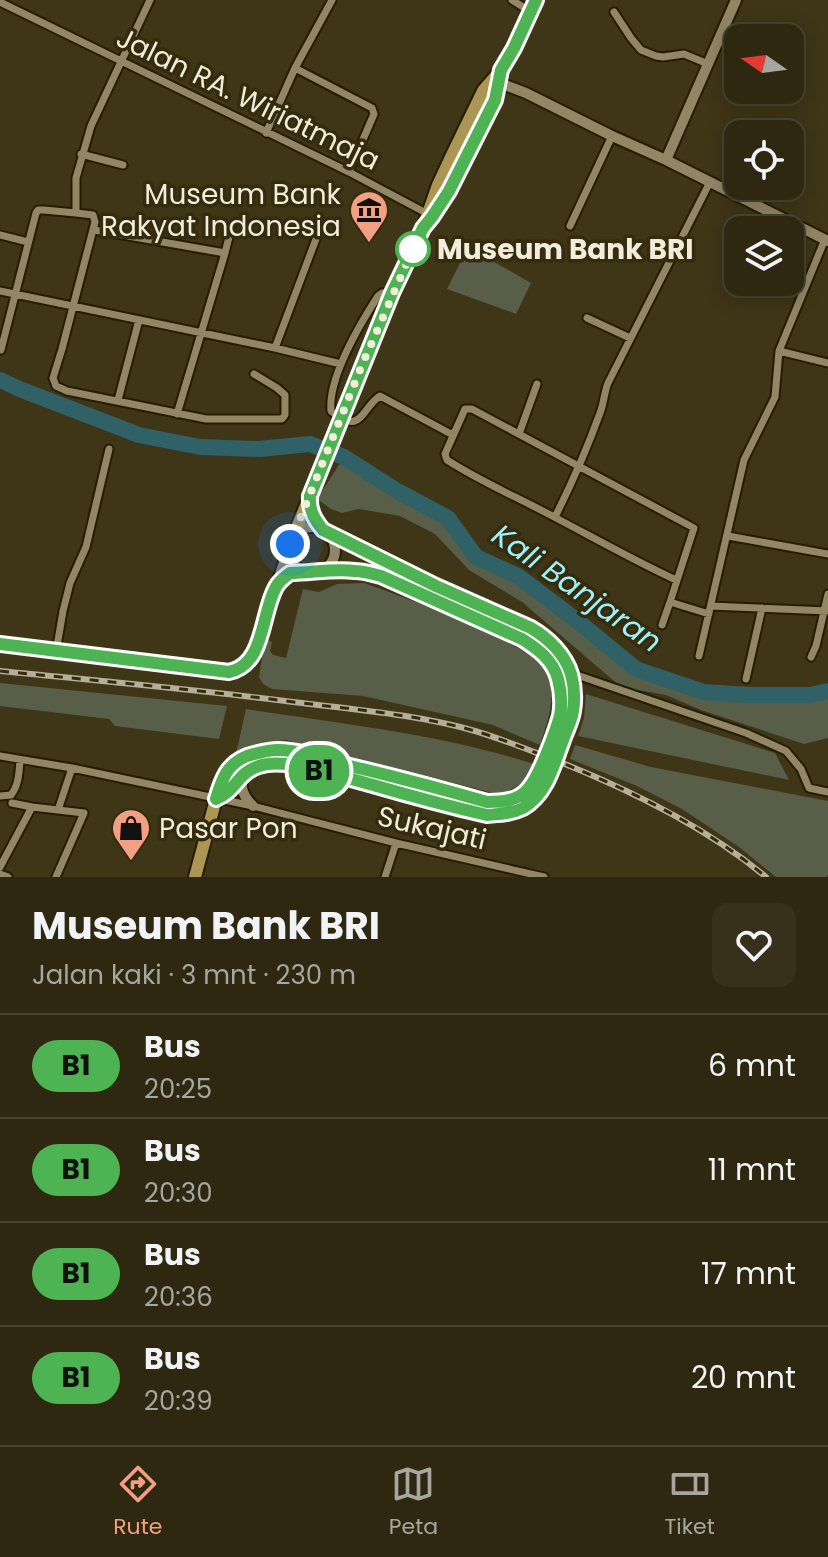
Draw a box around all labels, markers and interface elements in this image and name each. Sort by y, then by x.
street label: Jalan RA. Wiriatmaja [110,18,386,180]
north arrow [724,24,804,104]
map controls [724,24,804,296]
button: locate [724,120,804,200]
place label: Museum Bank Rakyat Indonesia [101,175,342,246]
museum icon: Museum Bank Rakyat Indonesia [348,189,390,244]
button: layers [724,216,804,296]
place label: Museum Bank BRI [437,230,693,269]
marker: Museum Bank BRI [396,232,430,266]
water label: Kali Banjaran [483,514,671,662]
your location [270,524,310,564]
line badge: B1 [283,745,355,797]
text: B1 [305,751,333,790]
street label: Sukajati [374,797,490,859]
shop icon: Pasar Pon [110,807,152,862]
place label: Pasar Pon [159,809,298,848]
text: Museum Bank BRI [32,899,380,952]
button: heart [712,903,796,987]
text: Jalan kaki · 3 mnt · 230 m [32,957,356,993]
text: Bus [144,1025,201,1068]
text: 6 mnt [708,1044,796,1087]
text: B1 [62,1046,90,1085]
text: 20:25 [144,1071,212,1107]
text: Bus [144,1129,201,1172]
text: 11 mnt [708,1148,796,1191]
text: B1 [62,1150,90,1189]
text: 20:30 [144,1175,212,1211]
text: Bus [144,1233,201,1276]
text: 17 mnt [701,1252,796,1295]
text: B1 [62,1254,90,1293]
text: 20:36 [144,1279,213,1315]
text: Bus [144,1337,201,1380]
text: 20 mnt [691,1356,796,1399]
text: B1 [62,1358,90,1397]
text: 20:39 [144,1383,213,1419]
tab: Rute [113,1462,162,1543]
tab: Peta [389,1462,438,1543]
tab: Tiket [664,1462,715,1543]

